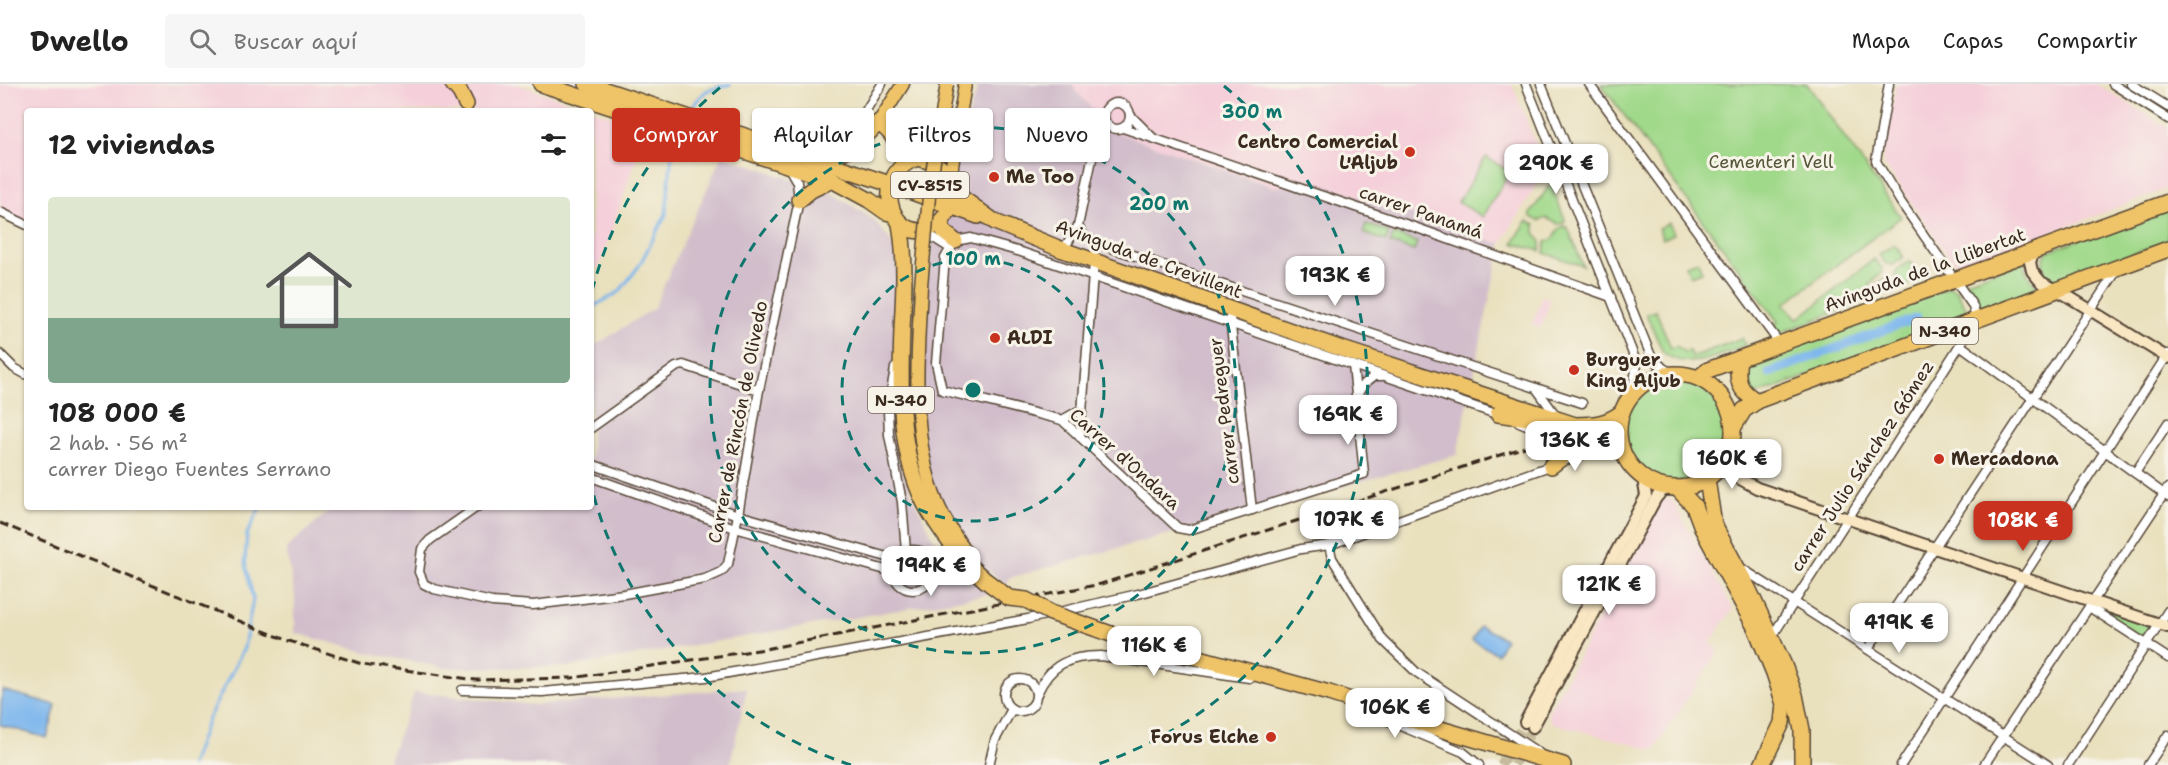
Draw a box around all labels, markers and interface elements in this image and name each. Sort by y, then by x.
search box [165,14,585,68]
text: Dwello [30,22,129,60]
icon: search [186,25,219,58]
text: Buscar aquí [234,27,357,56]
text: Mapa [1852,27,1910,55]
text: Capas [1943,27,2004,55]
text: Compartir [2037,27,2138,55]
text: 300 m [1222,100,1283,124]
chip: Comprar [612,108,740,162]
chip: Alquilar [752,108,874,162]
chip: Filtros [886,108,993,162]
chip: Nuevo [1005,108,1110,162]
text: 12 viviendas [48,127,215,162]
icon: filters [537,128,570,161]
place label: Centro Comercial L'Aljub [1237,130,1398,175]
pin: 290K € [1507,144,1605,195]
marker: Centro Comercial L'Aljub [1403,145,1417,159]
text: 290K € [1518,150,1594,176]
park label: Cementeri Vell [1709,150,1834,174]
place label: Me Too [1006,165,1074,189]
marker: Me Too [987,170,1001,184]
road number: CV-8515 [891,172,969,198]
street label: carrer Panamá [1356,180,1486,244]
text: 200 m [1129,192,1190,216]
street label: Avinguda de Crevillent [1052,214,1246,304]
street label: Avinguda de la Llibertat [1821,222,2029,318]
icon: home [255,236,363,344]
text: 100 m [945,247,1001,271]
pin: 193K € [1286,256,1384,307]
text: 193K € [1299,262,1371,288]
street label: Carrer de Rincón de Olivedo [703,299,773,545]
road number: N-340 [1912,318,1978,344]
place label: ALDI [1007,326,1053,350]
marker: ALDI [988,331,1002,345]
street label: carrer Pedreguer [1203,336,1245,486]
place label: Burguer King Aljub [1586,348,1681,393]
street label: carrer Julio Sánchez Gómez [1785,356,1939,576]
marker: Burguer King Aljub [1567,363,1581,377]
centre of rings [963,380,983,400]
road number: N-340 [868,387,934,413]
text: 108 000 € [48,395,186,430]
pin: 169K € [1299,395,1397,446]
text: 169K € [1313,401,1383,427]
street label: Carrer d'Ondara [1065,403,1185,515]
pin: 136K € [1526,421,1624,472]
text: 136K € [1539,427,1611,453]
text: 2 hab. · 56 m² [48,430,188,456]
pin: 160K € [1683,439,1781,490]
text: 160K € [1696,445,1768,471]
place label: Mercadona [1951,447,2059,471]
marker: Mercadona [1932,452,1946,466]
text: carrer Diego Fuentes Serrano [48,456,331,482]
pin: 107K € [1300,500,1398,551]
pin: 108K € [1974,501,2072,552]
text: 107K € [1314,506,1384,532]
text: 108K € [1988,507,2058,533]
pin: 194K € [882,546,980,597]
text: 194K € [895,552,967,578]
pin: 121K € [1560,565,1658,616]
text: 121K € [1576,571,1642,597]
pin: 419K € [1850,603,1948,654]
text: 419K € [1864,609,1934,635]
pin: 116K € [1105,626,1203,677]
text: 116K € [1121,632,1187,658]
pin: 106K € [1346,688,1444,739]
text: 106K € [1360,694,1430,720]
place label: Forus Elche [1150,725,1259,749]
marker: Forus Elche [1264,730,1278,744]

